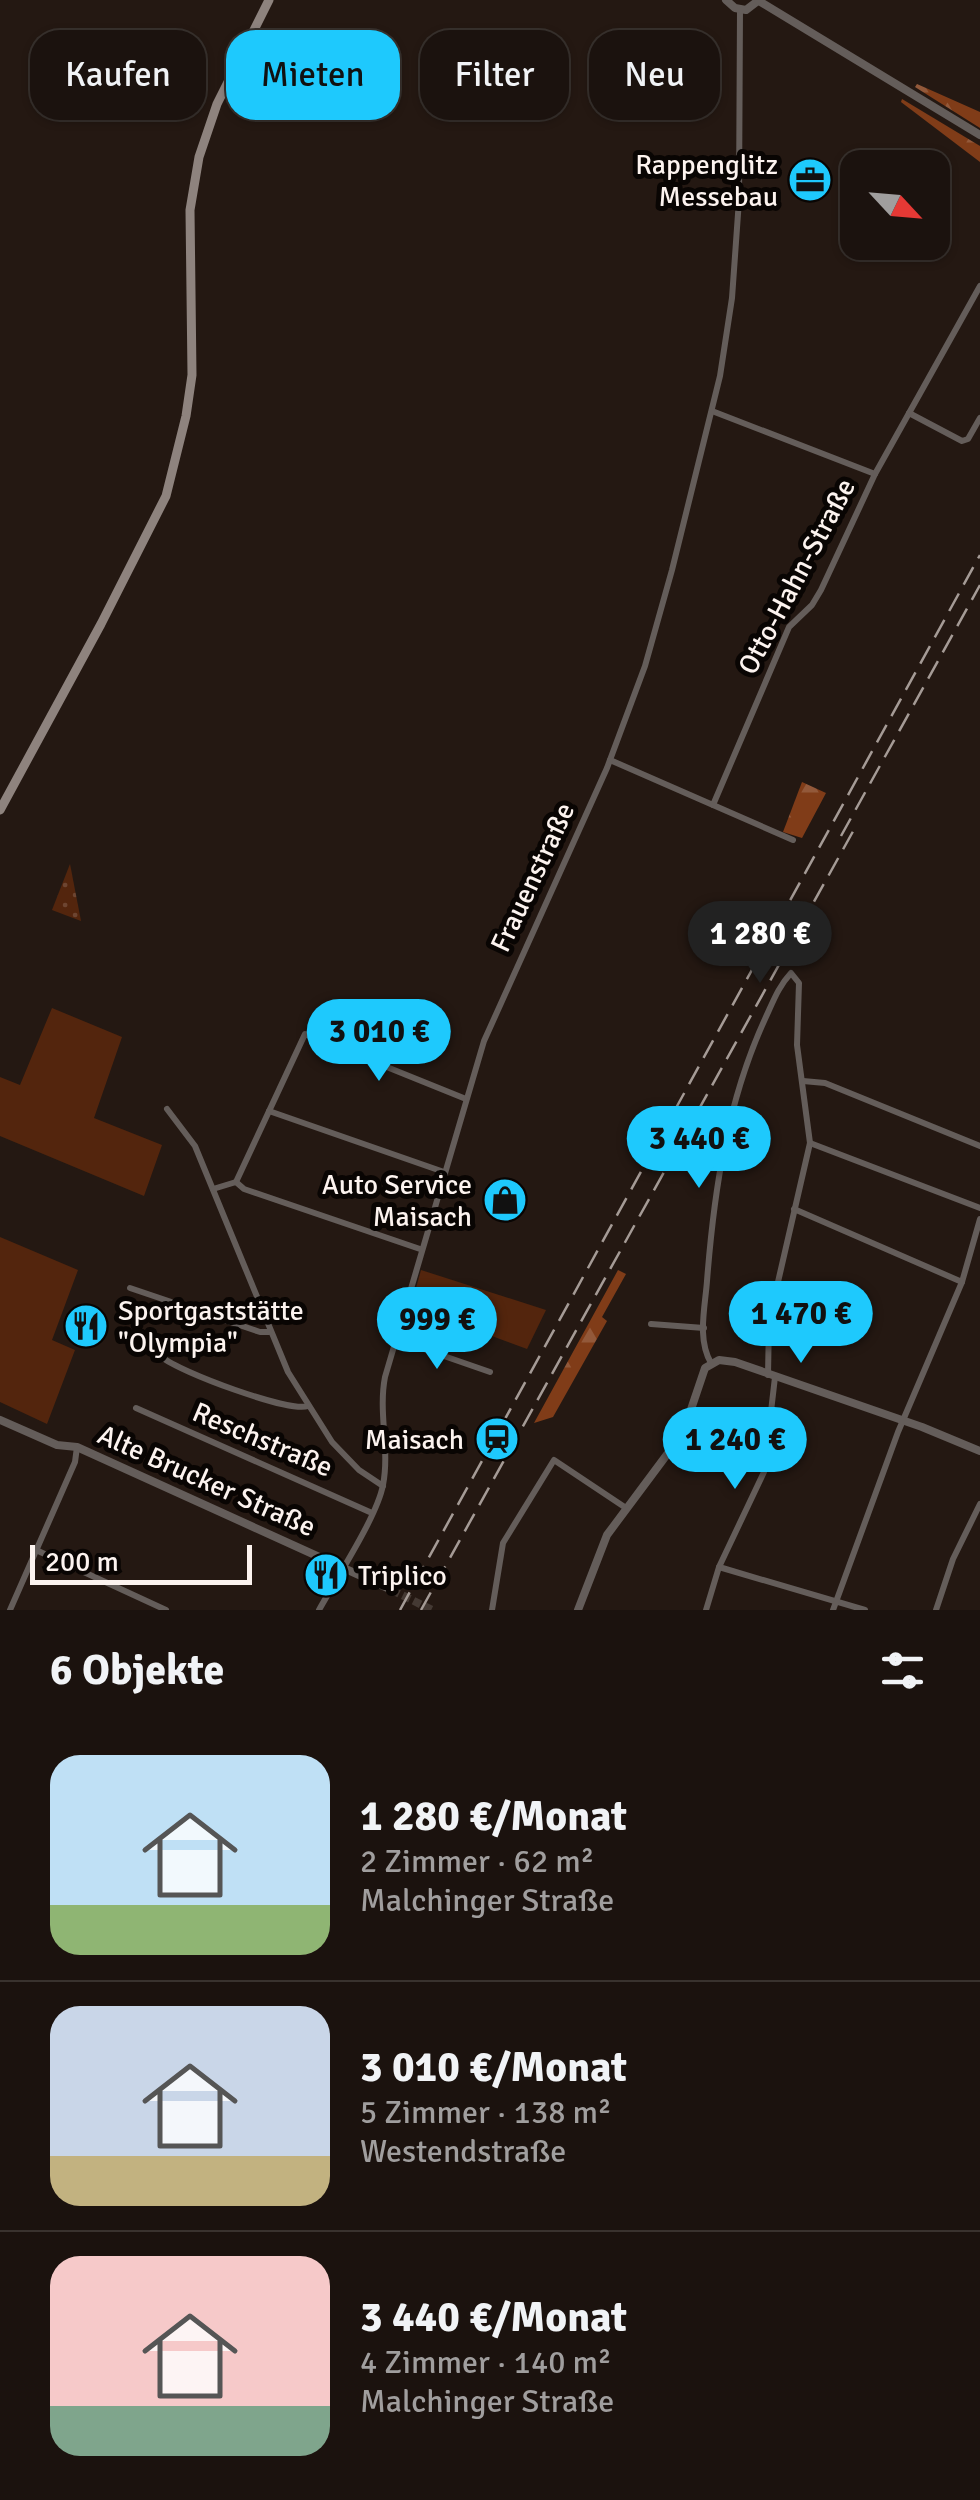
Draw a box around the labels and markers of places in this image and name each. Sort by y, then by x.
place label: Rappenglitz Messebau [635,148,778,214]
office icon: Rappenglitz Messebau [787,157,833,203]
pin: 1 280 € [668,901,852,986]
pin: 3 010 € [287,999,471,1084]
pin: 3 440 € [607,1106,791,1191]
place label: Auto Service Maisach [322,1168,472,1234]
shop icon: Auto Service Maisach [482,1177,528,1223]
pin: 1 470 € [709,1281,893,1366]
pin: 999 € [367,1287,507,1372]
place label: Sportgaststätte "Olympia" [118,1294,304,1360]
restaurant icon: Sportgaststätte "Olympia" [63,1303,109,1349]
pin: 1 240 € [643,1407,827,1492]
station icon: Maisach [474,1416,520,1462]
place label: Maisach [365,1423,464,1457]
restaurant icon: Triplico [303,1552,349,1598]
place label: Triplico [358,1559,447,1593]

